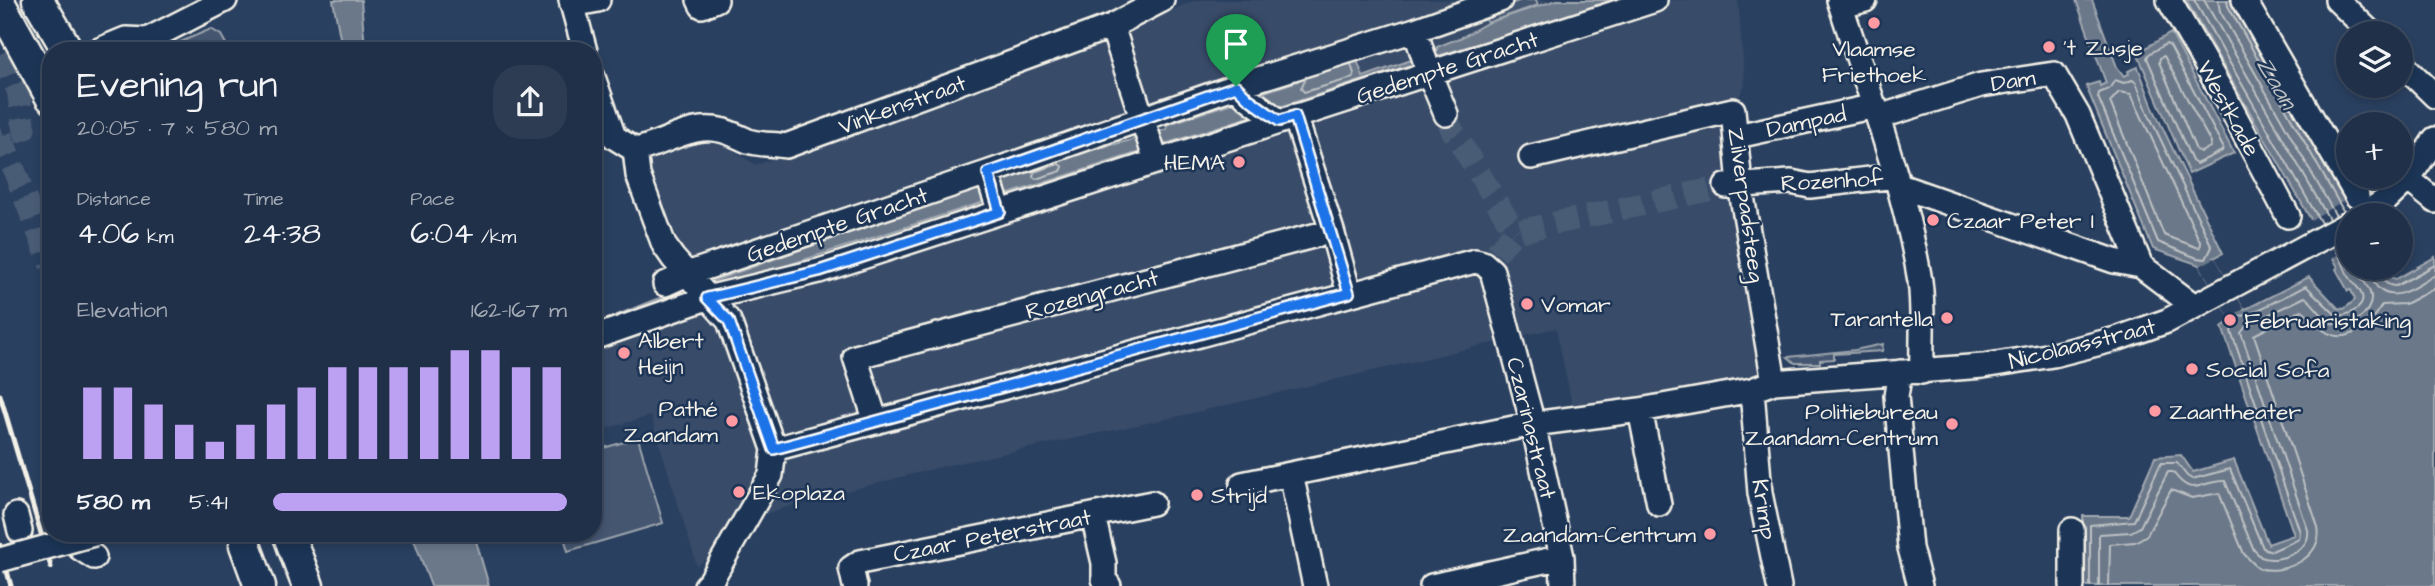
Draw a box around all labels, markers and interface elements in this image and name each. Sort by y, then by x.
pin [1206,14,1266,86]
marker: Vlaamse Friethoek [1866,15,1882,31]
map controls [2336,21,2413,280]
button: layers [2336,21,2413,98]
street label: Gedempte Gracht [1352,23,1543,112]
icon: arrive [1217,25,1255,63]
place label: 't Zusje [2063,32,2143,64]
place label: Vlaamse Friethoek [1822,33,1926,91]
marker: 't Zusje [2041,39,2057,55]
water label: Zaan [2248,51,2306,118]
street label: Westkade [2189,55,2268,162]
text: Evening run [77,60,278,112]
street label: Dam [1989,62,2038,100]
button: share [493,65,567,139]
street label: Vinkenstraat [834,67,971,143]
street label: Dampad [1763,98,1849,146]
text: 20:05 · 7 × 580 m [77,112,277,144]
button: + [2336,112,2413,189]
street label: Zilverpadsteeg [1718,126,1773,285]
place label: HEMA [1164,147,1225,179]
marker: HEMA [1231,154,1247,170]
street label: Rozenhof [1780,162,1884,200]
street label: Gedempte Gracht [742,179,933,271]
text: Distance [77,186,151,213]
text: Time [244,186,283,213]
text: Pace [410,186,454,213]
button: − [2336,203,2413,280]
place label: Czaar Peter I [1947,205,2094,237]
marker: Czaar Peter I [1925,212,1941,228]
text: 4.06 [77,213,139,255]
text: 24:38 [244,213,321,255]
text: 6:04 [410,213,474,255]
text: km [139,224,173,251]
text: /km [474,224,516,251]
street label: Rozengracht [1022,262,1163,329]
place label: Vomar [1541,289,1611,321]
text: Elevation [77,294,168,326]
text: 162–167 m [471,294,567,326]
marker: Vomar [1519,296,1535,312]
place label: Tarantella [1830,303,1933,335]
place label: Februaristaking [2244,305,2411,338]
marker: Tarantella [1939,310,1955,326]
street label: Nicolaasstraat [2006,310,2160,378]
marker: Februaristaking [2222,312,2238,328]
place label: Albert Heijn [638,325,704,383]
marker: Albert Heijn [616,345,632,361]
street label: Czarinastraat [1498,354,1564,503]
place label: Social Sofa [2206,354,2330,386]
marker: Social Sofa [2184,361,2200,377]
place label: Pathé Zaandam [624,393,718,451]
place label: Politiebureau Zaandam-Centrum [1745,396,1938,454]
place label: Zaantheater [2169,396,2302,428]
marker: Zaantheater [2147,403,2163,419]
marker: Pathé Zaandam [724,413,740,429]
marker: Politiebureau Zaandam-Centrum [1944,416,1960,432]
place label: Ekoplaza [753,477,845,509]
street label: Krimp [1743,477,1785,542]
place label: Strijd [1211,480,1267,512]
marker: Ekoplaza [731,484,747,500]
text: 580 m [77,486,150,518]
text: 5:41 [189,486,228,518]
marker: Strijd [1189,487,1205,503]
street label: Czaar Peterstraat [891,501,1094,571]
place label: Zaandam-Centrum [1503,519,1696,551]
marker: Zaandam-Centrum [1702,526,1718,542]

